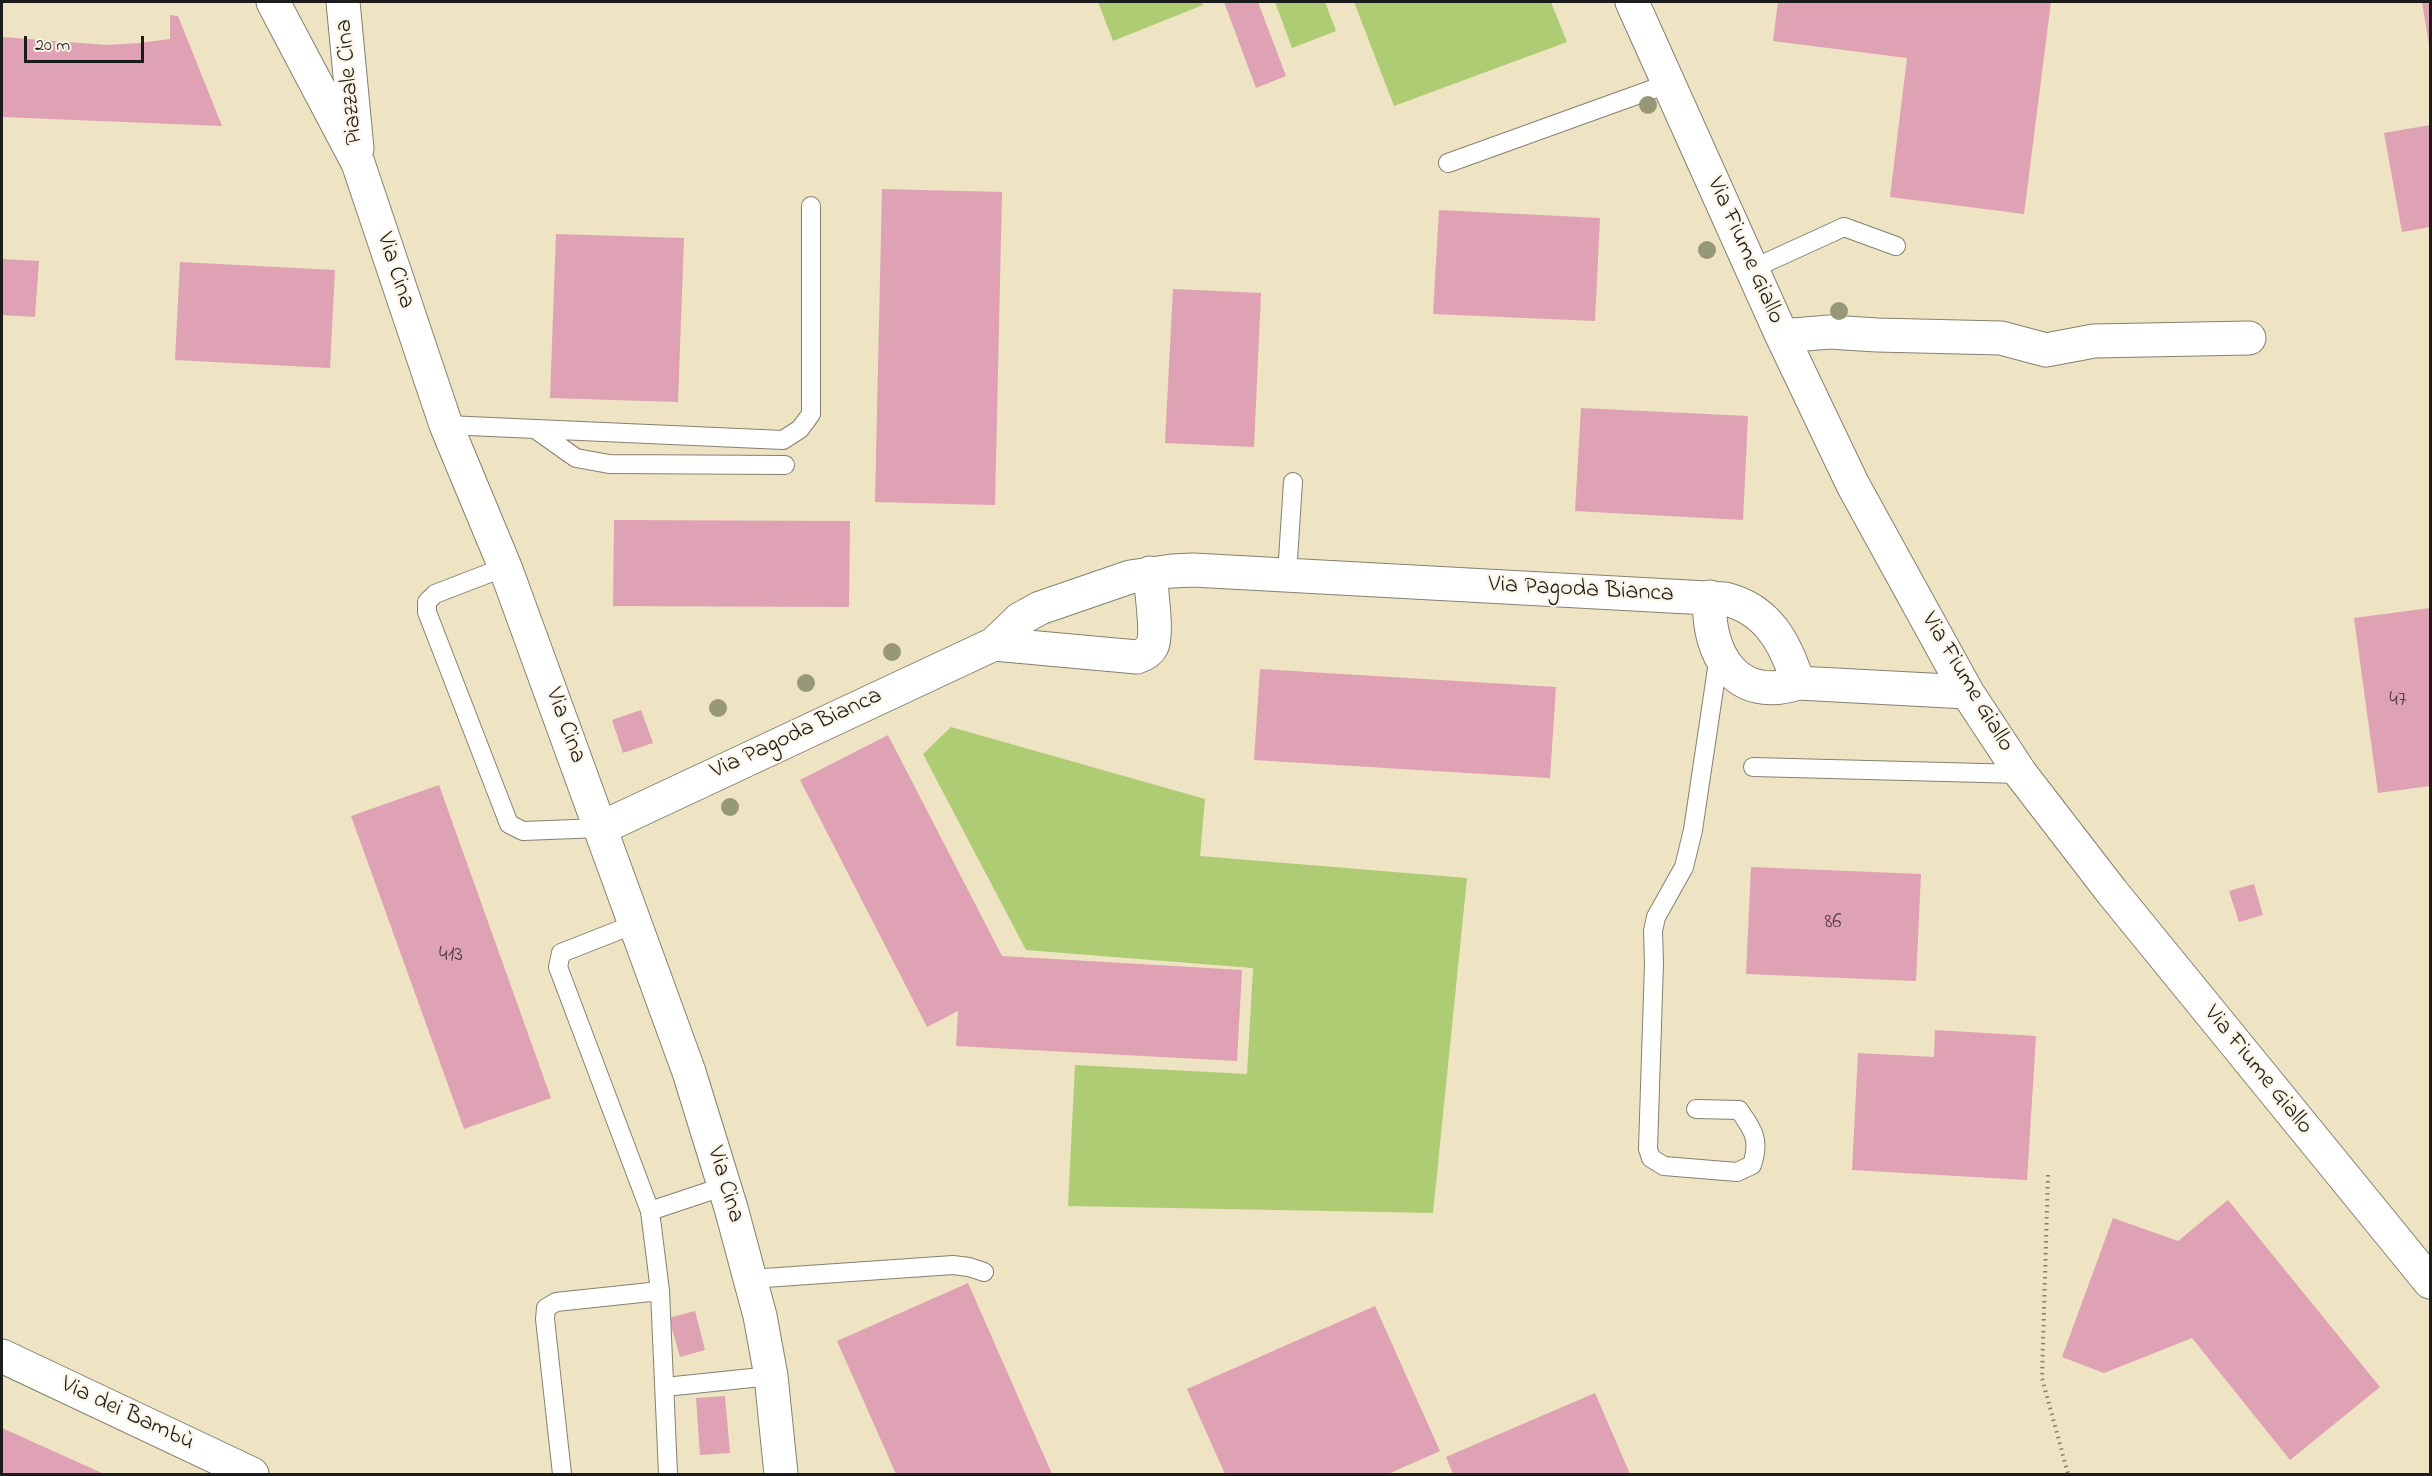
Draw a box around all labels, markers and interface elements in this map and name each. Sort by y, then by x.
street label: Piazzale Cina [331,18,371,146]
scale bar [27,24,147,62]
text: 20 m [35,33,70,59]
street label: Via Fiume Giallo [1699,173,1789,329]
street label: Via Cina [368,229,420,313]
street label: Via Pagoda Bianca [1487,572,1675,610]
street label: Via Fiume Giallo [1913,608,2019,758]
street label: Via Pagoda Bianca [707,683,887,787]
street label: Via Cina [537,684,591,768]
house number: 47 [2389,689,2407,715]
house number: 86 [1824,911,1842,937]
house number: 413 [439,944,463,970]
street label: Via Fiume Giallo [2196,1001,2318,1141]
street label: Via Cina [699,1143,749,1227]
street label: Via dei Bambù [55,1371,199,1459]

